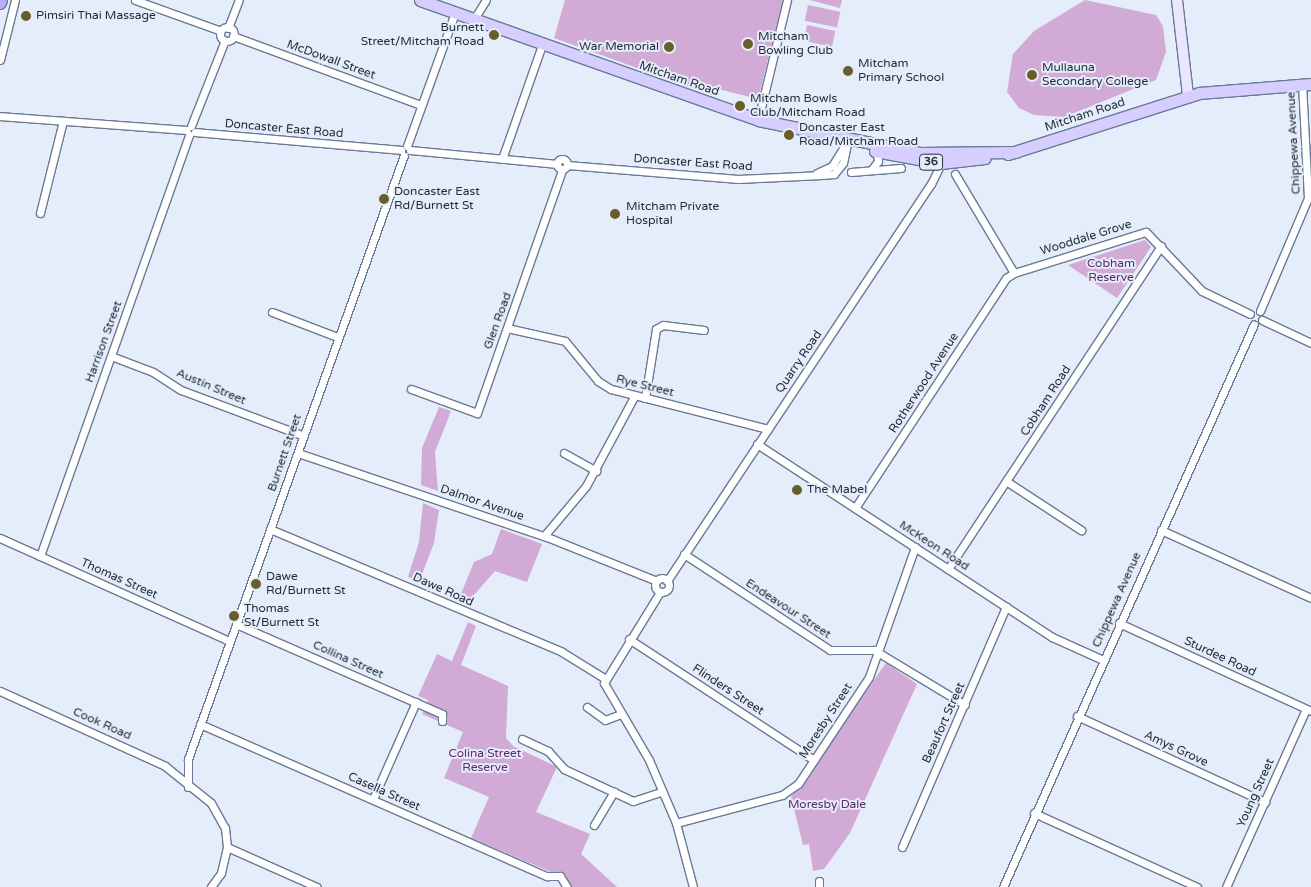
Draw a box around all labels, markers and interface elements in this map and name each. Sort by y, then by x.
place label: Pimsiri Thai Massage [36,9,156,23]
marker: Pimsiri Thai Massage [20,10,32,22]
place label: Burnett Street/Mitcham Road [361,21,484,49]
marker: Burnett Street/Mitcham Road [488,29,500,41]
place label: Mitcham Bowling Club [758,30,833,58]
street label: McDowall Street [285,37,377,83]
marker: Mitcham Bowling Club [742,38,754,50]
place label: War Memorial [579,40,659,54]
marker: War Memorial [663,41,675,53]
place label: Mitcham Primary School [858,57,944,85]
street label: Mitcham Road [637,59,721,99]
place label: Mullauna Secondary College [1042,61,1148,89]
marker: Mitcham Primary School [842,65,854,77]
marker: Mullauna Secondary College [1026,69,1038,81]
street label: Chippewa Avenue [1284,91,1304,195]
place label: Mitcham Bowls Club/Mitcham Road [750,92,865,120]
street label: Mitcham Road [1043,95,1127,135]
marker: Mitcham Bowls Club/Mitcham Road [734,100,746,112]
street label: Doncaster East Road [224,117,344,141]
place label: Doncaster East Road/Mitcham Road [799,121,918,149]
marker: Doncaster East Road/Mitcham Road [783,129,795,141]
street label: Doncaster East Road [633,152,753,174]
road number: 36 [918,154,944,170]
place label: Doncaster East Rd/Burnett St [394,185,480,213]
marker: Doncaster East Rd/Burnett St [378,193,390,205]
place label: Mitcham Private Hospital [626,200,719,228]
marker: Mitcham Private Hospital [608,207,622,221]
street label: Wooddale Grove [1039,217,1133,259]
park label: Cobham Reserve [1087,257,1135,285]
street label: Glen Road [481,291,515,351]
street label: Harrison Street [83,299,125,385]
street label: Quarry Road [773,328,825,396]
street label: Rotherwood Avenue [886,330,962,436]
street label: Cobham Road [1018,363,1074,439]
street label: Austin Street [174,366,248,408]
street label: Rye Street [615,372,675,400]
street label: Burnett Street [265,412,305,494]
street label: Dalmor Avenue [438,482,526,524]
place label: The Mabel [807,483,867,497]
marker: The Mabel [791,484,803,496]
street label: McKeon Road [896,518,972,574]
street label: Chippewa Avenue [1090,550,1144,650]
street label: Thomas Street [78,556,160,602]
place label: Dawe Rd/Burnett St [266,570,346,598]
street label: Dawe Road [410,570,476,610]
street label: Endeavour Street [743,576,833,642]
marker: Dawe Rd/Burnett St [250,578,262,590]
place label: Thomas St/Burnett St [244,602,319,630]
marker: Thomas St/Burnett St [228,610,240,622]
street label: Sturdee Road [1182,634,1258,680]
street label: Collina Street [310,638,386,682]
street label: Flinders Street [689,661,767,719]
street label: Beaufort Street [920,680,968,766]
street label: Moresby Street [796,681,856,761]
street label: Cook Road [70,705,134,743]
street label: Amys Grove [1142,728,1210,770]
park label: Colina Street Reserve [449,747,521,775]
street label: Young Street [1234,756,1278,830]
street label: Casella Street [346,770,422,814]
park label: Moresby Dale [788,798,866,812]

